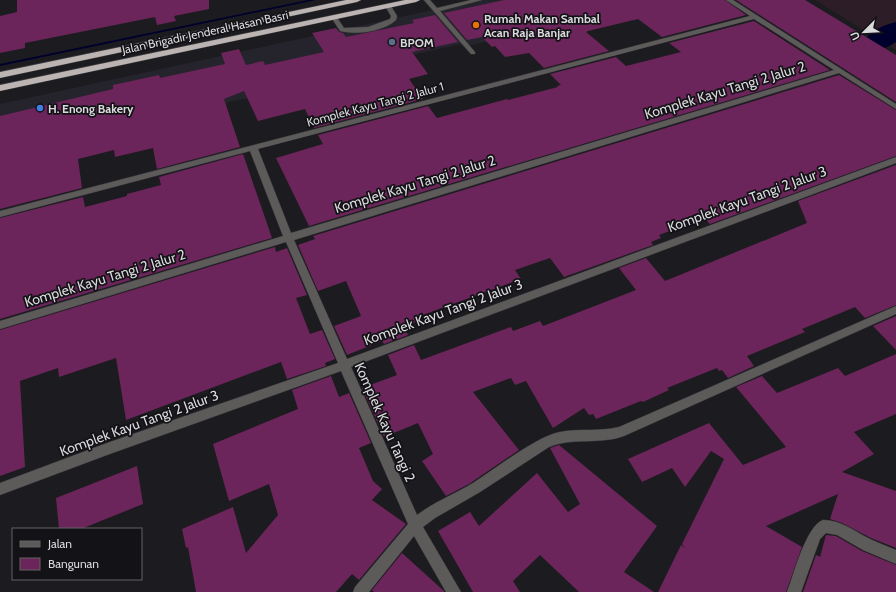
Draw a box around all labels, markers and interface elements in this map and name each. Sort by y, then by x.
street label: Jalan Brigadir Jenderal Hasan Basri [120,7,290,57]
place label: Rumah Makan Sambal Acan Raja Banjar [484,11,600,40]
north arrow [844,12,884,52]
marker: Rumah Makan Sambal Acan Raja Banjar [471,20,481,30]
text: U [847,30,863,43]
place label: BPOM [400,35,434,50]
marker: BPOM [387,37,397,47]
street label: Komplek Kayu Tangi 2 Jalur 2 [642,57,808,123]
street label: Komplek Kayu Tangi 2 Jalur 1 [305,78,445,130]
place label: H. Enong Bakery [48,101,134,116]
marker: H. Enong Bakery [35,103,45,113]
street label: Komplek Kayu Tangi 2 Jalur 2 [332,151,498,217]
street label: Komplek Kayu Tangi 2 Jalur 3 [665,162,829,236]
street label: Komplek Kayu Tangi 2 Jalur 2 [22,245,188,311]
street label: Komplek Kayu Tangi 2 Jalur 3 [361,275,525,349]
street label: Komplek Kayu Tangi 2 [351,359,419,485]
street label: Komplek Kayu Tangi 2 Jalur 3 [57,386,221,460]
legend [12,528,142,580]
text: Jalan [47,536,72,551]
text: Bangunan [48,556,99,571]

